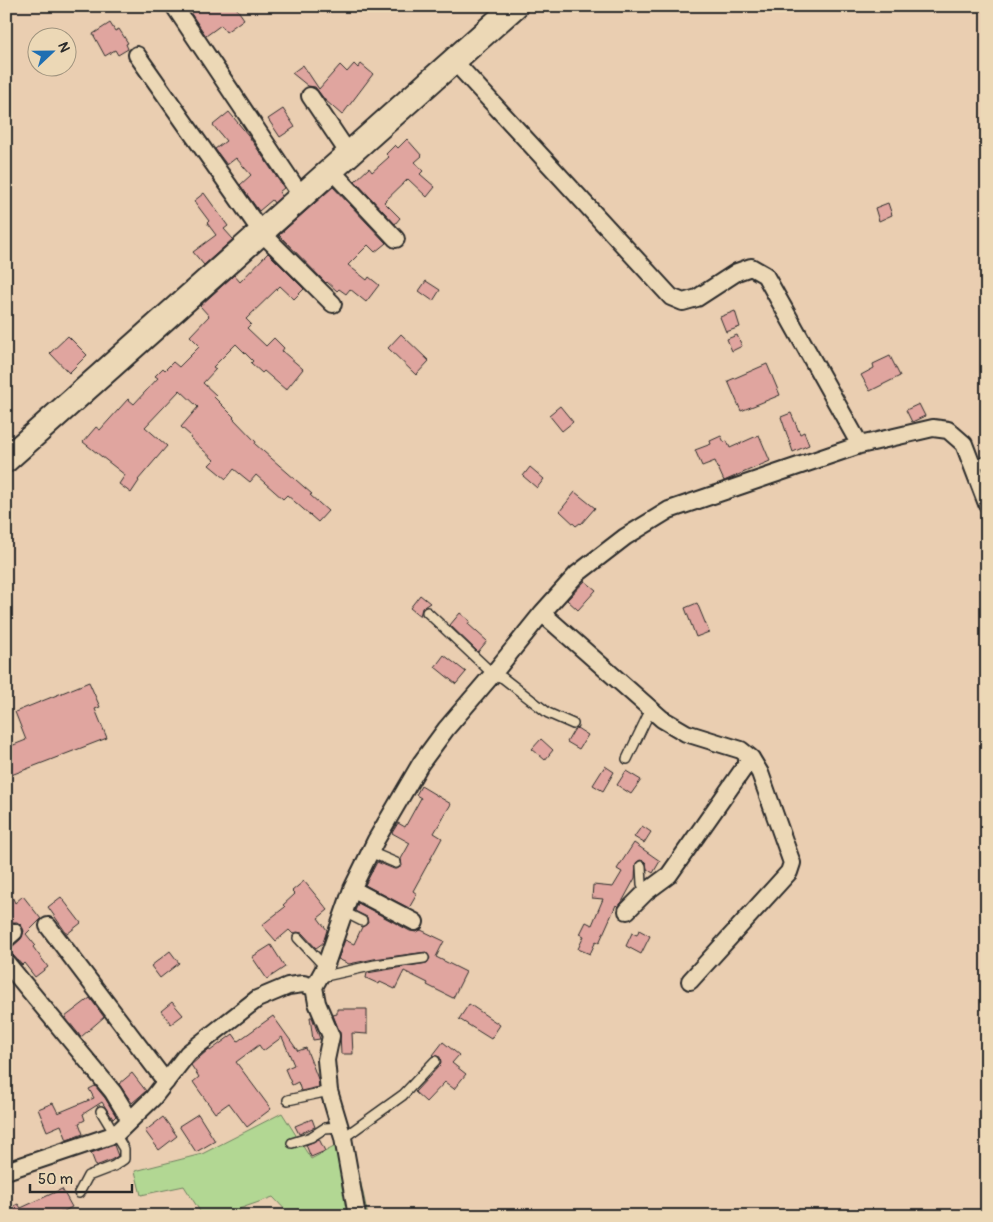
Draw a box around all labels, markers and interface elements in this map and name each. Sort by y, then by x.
north arrow [28,28,78,78]
text: N [54,40,73,55]
scale bar [30,1162,132,1194]
text: 50 m [38,1170,73,1189]

